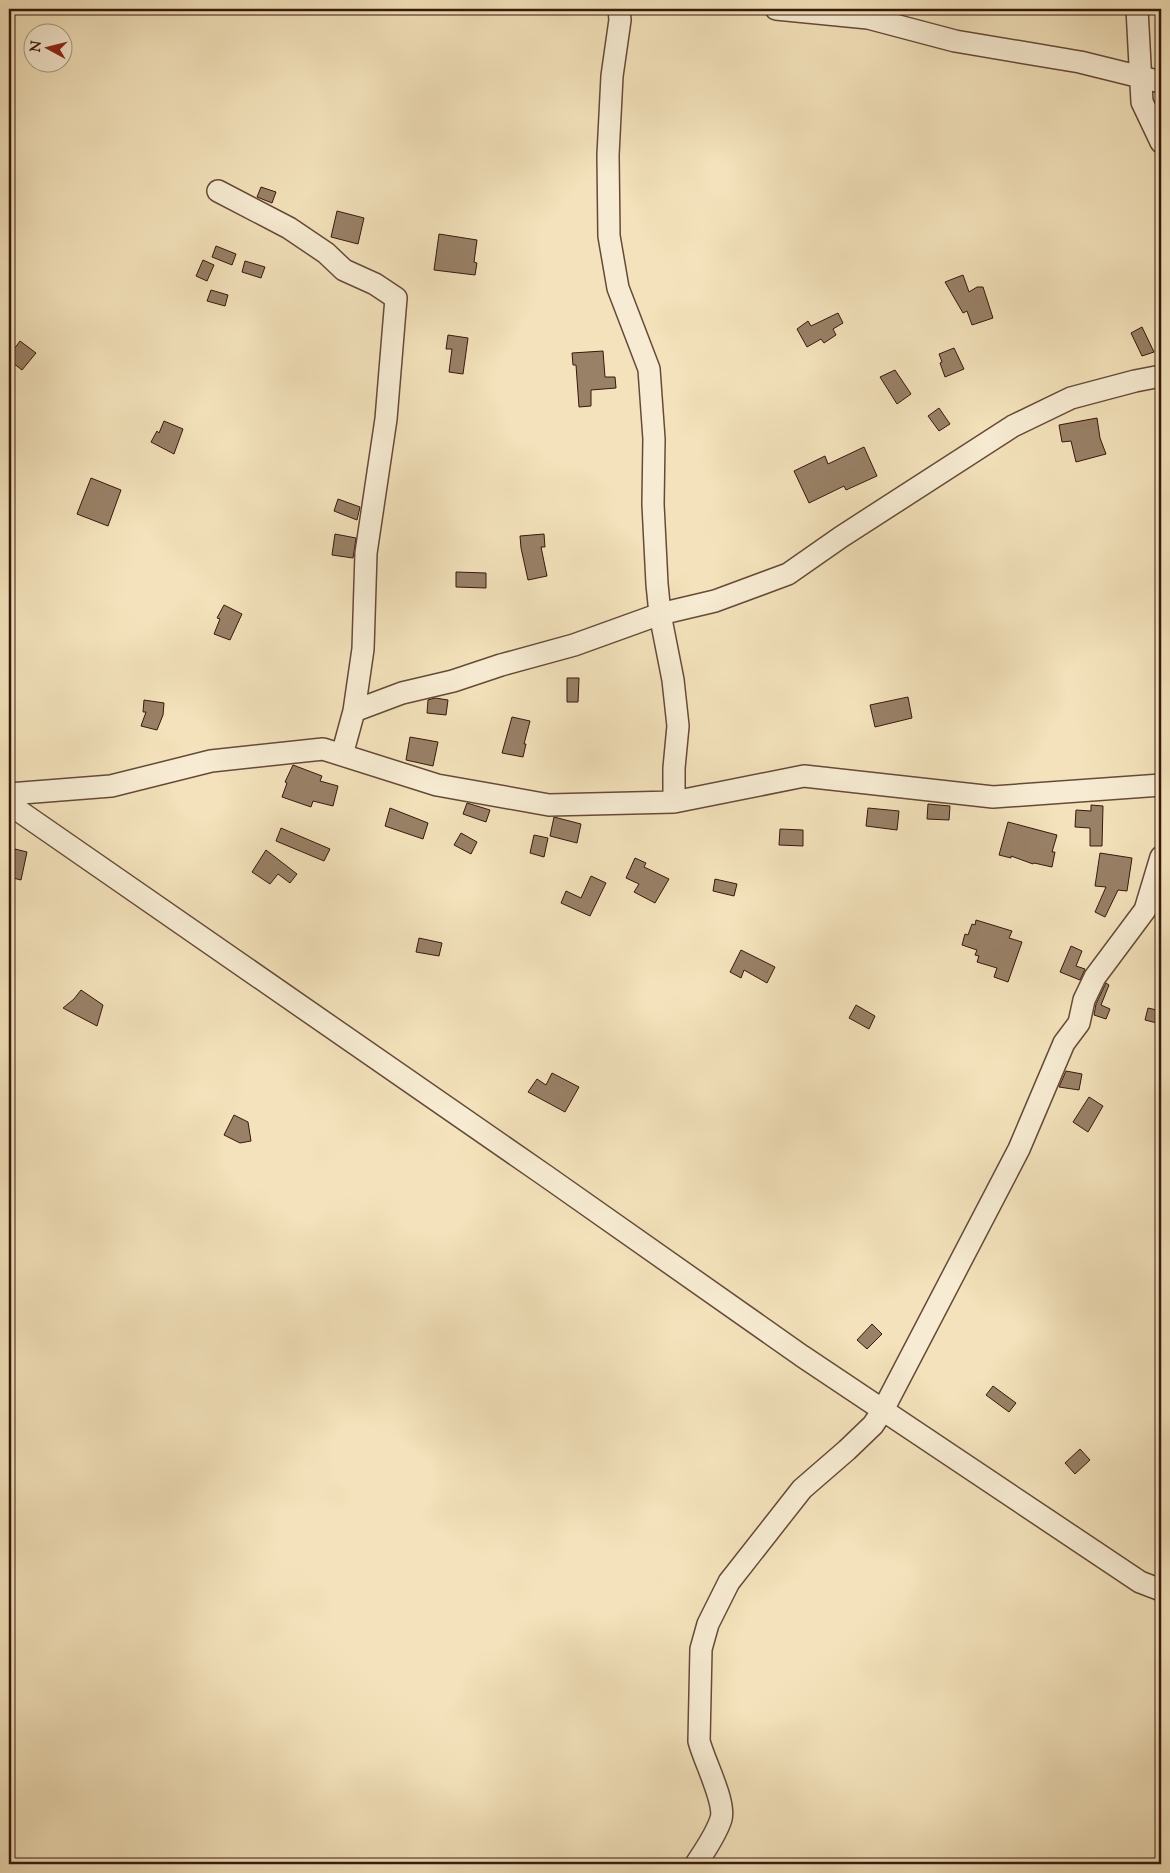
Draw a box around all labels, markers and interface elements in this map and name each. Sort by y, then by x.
north arrow [22,22,72,72]
text: N [26,40,48,53]

